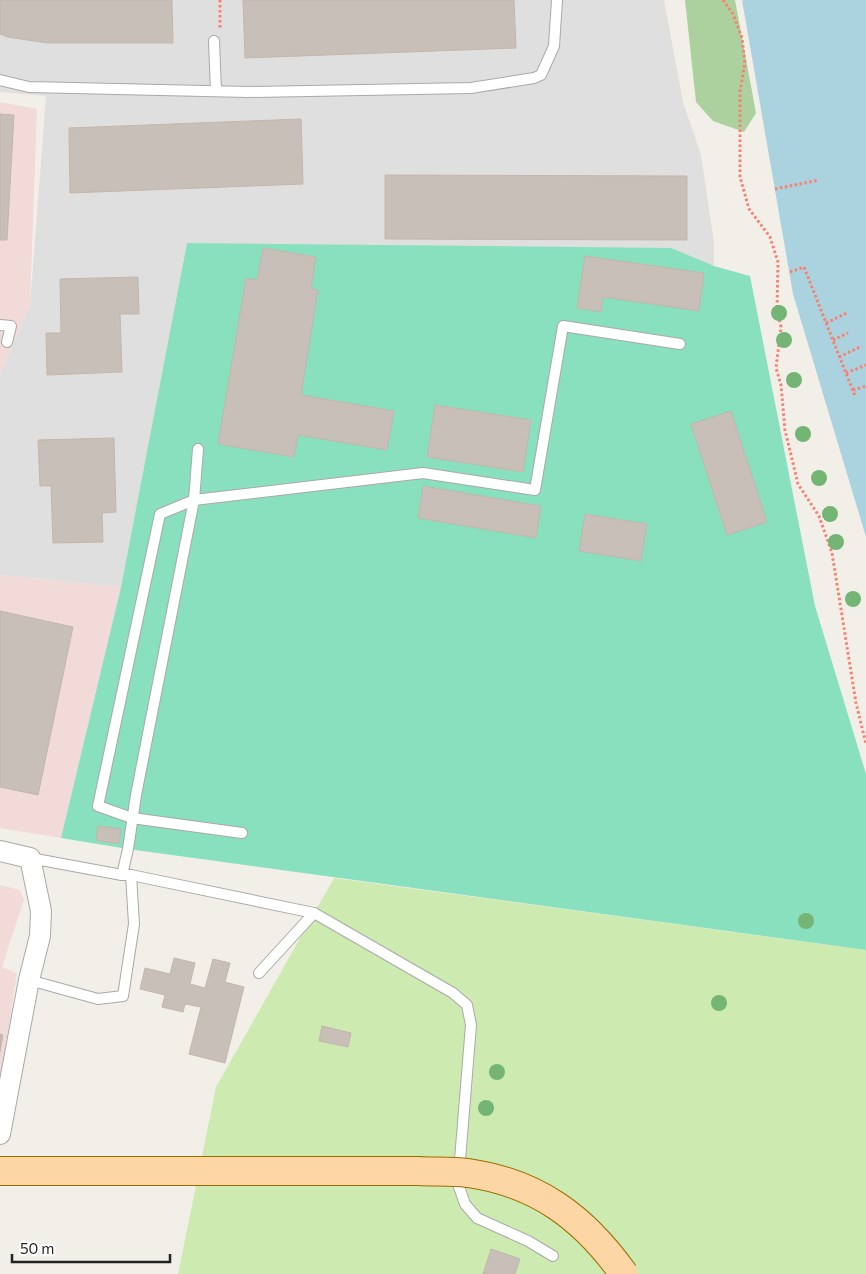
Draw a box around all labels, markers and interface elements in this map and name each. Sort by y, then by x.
scale bar [12,1232,170,1264]
text: 50 m [20,1239,54,1257]

